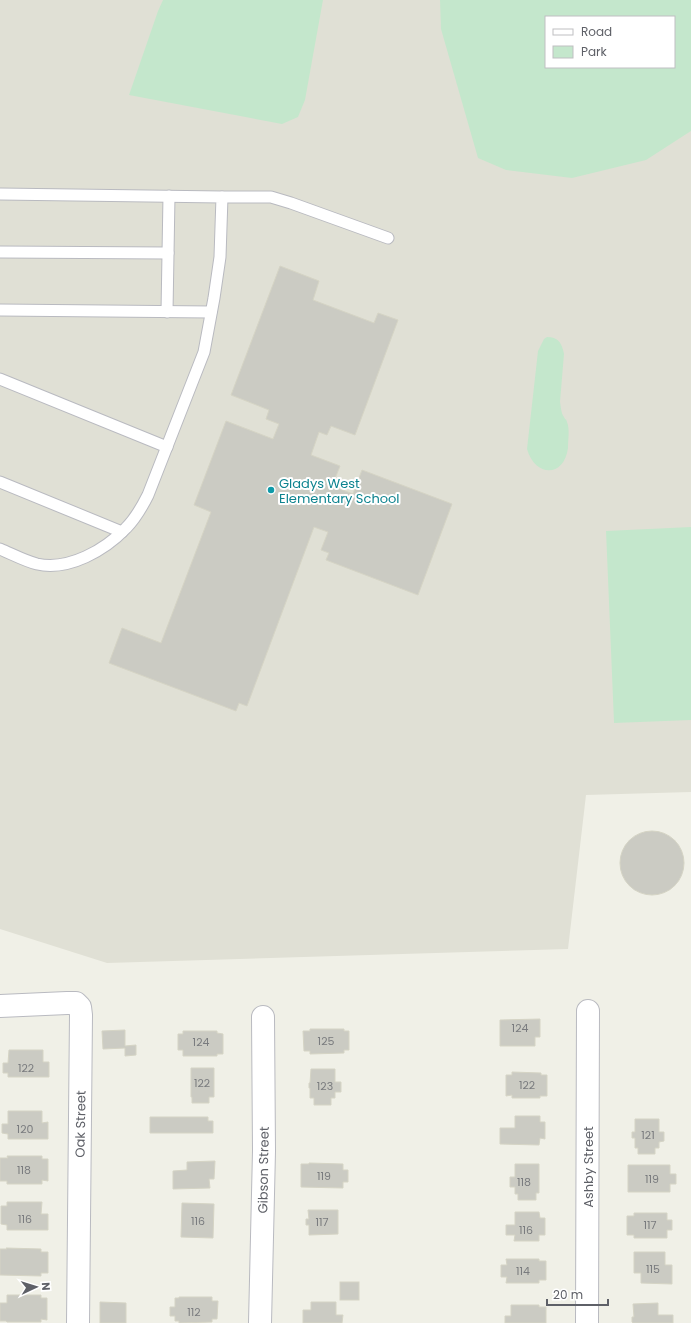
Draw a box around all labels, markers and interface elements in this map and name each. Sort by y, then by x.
legend [545,16,675,68]
text: Road [581,23,612,40]
text: Park [581,43,608,60]
place label: Gladys West Elementary School [279,474,400,508]
marker: Gladys West Elementary School [266,485,276,495]
house number: 124 [512,1020,528,1036]
house number: 125 [318,1033,334,1049]
house number: 124 [193,1034,209,1050]
house number: 122 [18,1060,34,1076]
house number: 122 [194,1075,210,1091]
house number: 122 [519,1077,535,1093]
house number: 123 [317,1078,333,1094]
street label: Oak Street [70,1090,91,1158]
house number: 120 [17,1121,33,1137]
street label: Gibson Street [253,1126,274,1214]
street label: Ashby Street [579,1126,598,1208]
house number: 121 [641,1127,655,1143]
house number: 118 [17,1162,31,1178]
house number: 119 [317,1168,331,1184]
house number: 119 [645,1171,659,1187]
house number: 118 [517,1174,531,1190]
house number: 116 [18,1211,32,1227]
house number: 116 [191,1213,205,1229]
house number: 117 [315,1214,329,1230]
house number: 117 [643,1217,657,1233]
house number: 116 [519,1222,533,1238]
house number: 115 [646,1261,660,1277]
house number: 114 [516,1263,530,1279]
north arrow [16,1267,56,1307]
scale bar [547,1281,608,1307]
text: N [38,1282,54,1291]
text: 20 m [553,1286,583,1303]
house number: 112 [187,1304,201,1320]

